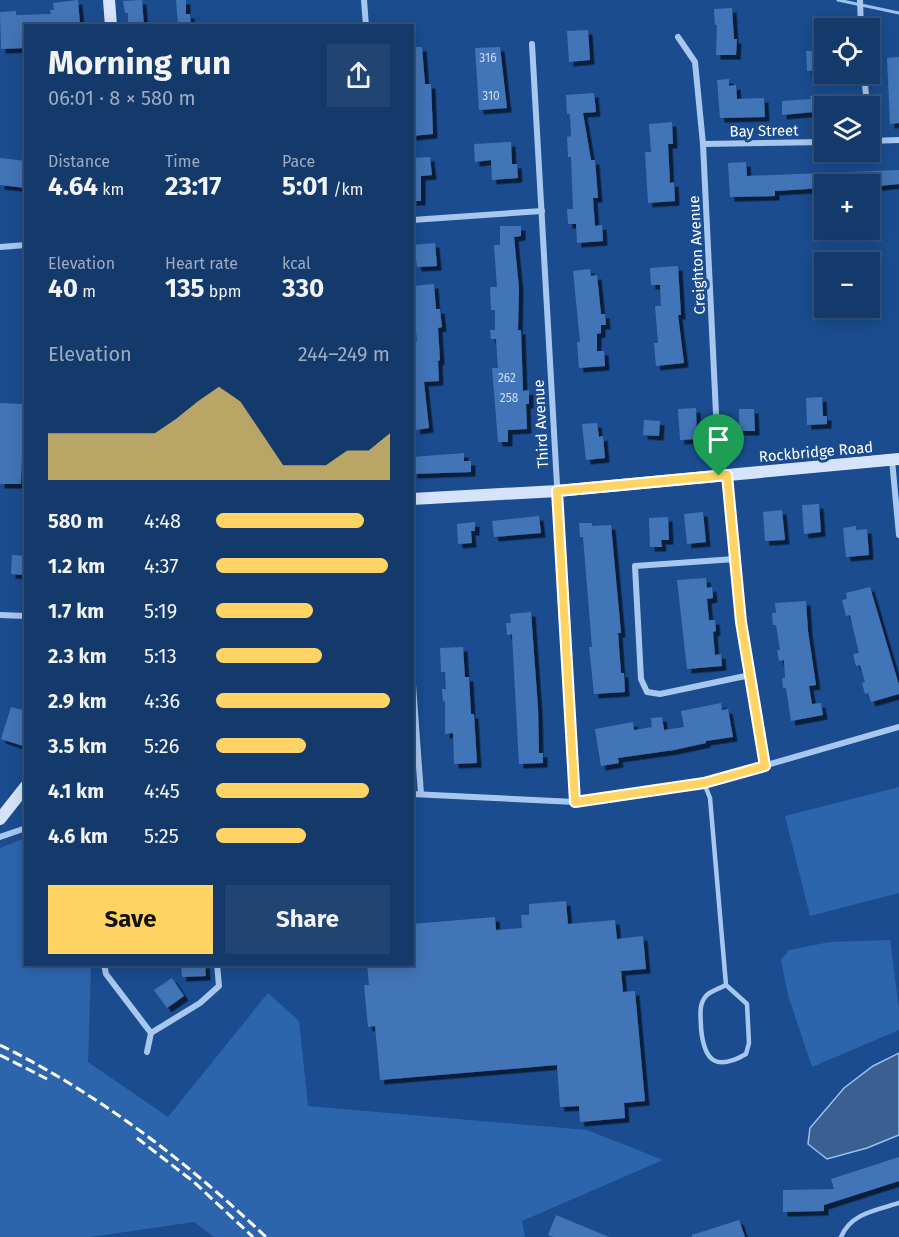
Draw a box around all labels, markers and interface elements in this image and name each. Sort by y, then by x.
map controls [814,18,880,318]
button: locate [814,18,880,84]
text: Morning run [48,43,231,83]
button: share [327,44,390,107]
house number: 316 [479,51,497,65]
text: 06:01 · 8 × 580 m [48,86,196,110]
house number: 310 [482,89,500,103]
button: layers [814,96,880,162]
street label: Bay Street [729,121,799,141]
text: Distance [48,152,110,171]
text: Time [165,152,200,171]
text: Pace [282,152,315,171]
text: 4.64 [48,171,98,202]
text: 23:17 [165,171,221,202]
text: 5:01 [282,171,329,202]
button: + [814,174,880,240]
text: km [98,180,124,199]
text: /km [329,180,363,199]
street label: Creighton Avenue [685,195,709,315]
button: − [814,252,880,318]
text: Elevation [48,254,115,273]
text: Heart rate [165,254,238,273]
text: kcal [282,254,311,273]
text: 40 [48,273,78,304]
text: 135 [165,273,205,304]
text: 330 [282,273,324,304]
text: m [78,282,96,301]
text: bpm [205,282,242,301]
text: Elevation [48,342,132,366]
text: 244–249 m [298,342,390,366]
house number: 262 [498,371,516,385]
street label: Third Avenue [530,379,552,469]
house number: 258 [500,391,519,405]
pin [693,414,744,476]
icon: arrive [702,423,735,456]
street label: Rockbridge Road [758,438,874,466]
text: 580 m [48,509,104,533]
text: 4:48 [144,509,181,533]
text: 1.2 km [48,554,105,578]
text: 4:37 [144,554,178,578]
text: 1.7 km [48,599,104,623]
text: 5:19 [144,599,177,623]
text: 2.3 km [48,644,107,668]
text: 5:13 [144,644,177,668]
text: 2.9 km [48,689,107,713]
text: 4:36 [144,689,180,713]
text: 3.5 km [48,734,107,758]
text: 5:26 [144,734,179,758]
text: 4.1 km [48,779,104,803]
text: 4:45 [144,779,180,803]
text: 4.6 km [48,824,108,848]
text: 5:25 [144,824,179,848]
button: Save [48,885,213,954]
button: Share [225,885,390,954]

